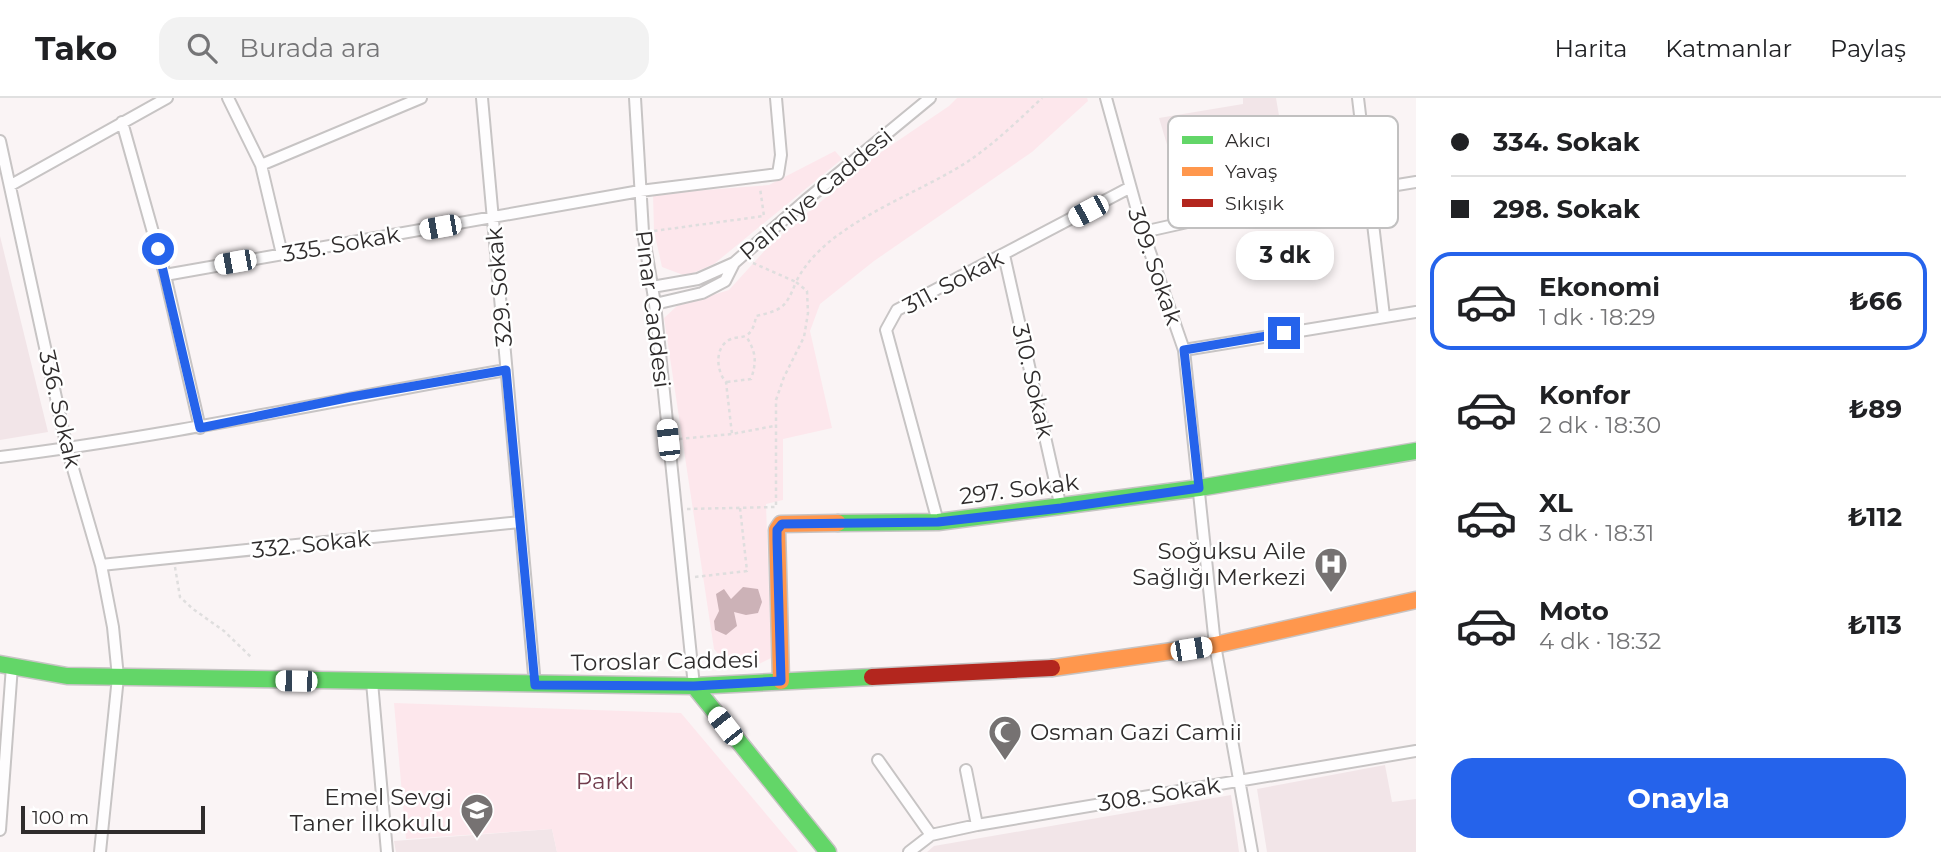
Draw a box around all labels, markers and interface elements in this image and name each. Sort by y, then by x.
search box [159,17,649,80]
text: Tako [35,28,117,68]
icon: search [183,29,221,67]
text: Burada ara [239,32,381,64]
text: Harita [1555,34,1627,63]
text: Katmanlar [1665,34,1792,63]
text: Paylaş [1830,34,1906,63]
legend [1168,116,1398,228]
street label: Palmiye Caddesi [734,122,898,266]
text: 334. Sokak [1493,126,1640,158]
text: Akıcı [1225,129,1271,152]
text: Yavaş [1225,160,1277,183]
car [1065,192,1112,230]
text: Sıkışık [1225,192,1285,215]
text: 298. Sokak [1493,193,1640,225]
street label: 309. Sokak [1122,204,1188,329]
car [418,213,463,241]
street label: 335. Sokak [280,220,402,268]
street label: 329. Sokak [480,226,518,348]
street label: Pınar Caddesi [629,229,677,389]
callout: 3 dk [1235,232,1333,280]
route start [142,233,174,265]
text: 3 dk [1259,241,1311,269]
street label: 311. Sokak [898,244,1008,320]
car [213,248,258,276]
icon: car [1455,270,1518,333]
text: Ekonomi [1539,271,1660,303]
text: ₺66 [1849,285,1902,317]
text: 1 dk · 18:29 [1539,303,1655,331]
route end [1268,317,1300,349]
street label: 310. Sokak [1006,321,1060,441]
street label: 336. Sokak [33,347,87,471]
icon: car [1455,378,1518,441]
text: Konfor [1539,379,1631,411]
text: ₺89 [1849,393,1902,425]
text: 2 dk · 18:30 [1539,411,1661,439]
car [656,418,681,462]
street label: 297. Sokak [958,468,1080,510]
icon: car [1455,486,1518,549]
text: XL [1539,487,1573,519]
text: ₺112 [1848,501,1902,533]
text: 3 dk · 18:31 [1539,519,1654,547]
street label: 332. Sokak [250,524,372,564]
place label: Soğuksu Aile Sağlığı Merkezi [1132,537,1306,591]
hospital icon: Soğuksu Aile Sağlığı Merkezi [1312,545,1350,594]
icon: car [1455,594,1518,657]
text: Moto [1539,595,1609,627]
text: ₺113 [1848,609,1902,641]
text: 4 dk · 18:32 [1539,627,1661,655]
car [1169,635,1214,663]
street label: Toroslar Caddesi [571,645,759,677]
car [275,670,318,692]
car [704,703,747,749]
mosque icon: Osman Gazi Camii [986,713,1024,762]
place label: Osman Gazi Camii [1030,718,1242,746]
button: Onayla [1451,758,1906,838]
park label: Parkı [576,767,634,795]
street label: 308. Sokak [1096,770,1222,817]
place label: Emel Sevgi Taner İlkokulu [290,783,452,837]
school or university icon: Emel Sevgi Taner İlkokulu [458,791,496,840]
scale bar [21,803,205,835]
text: 100 m [32,806,89,829]

